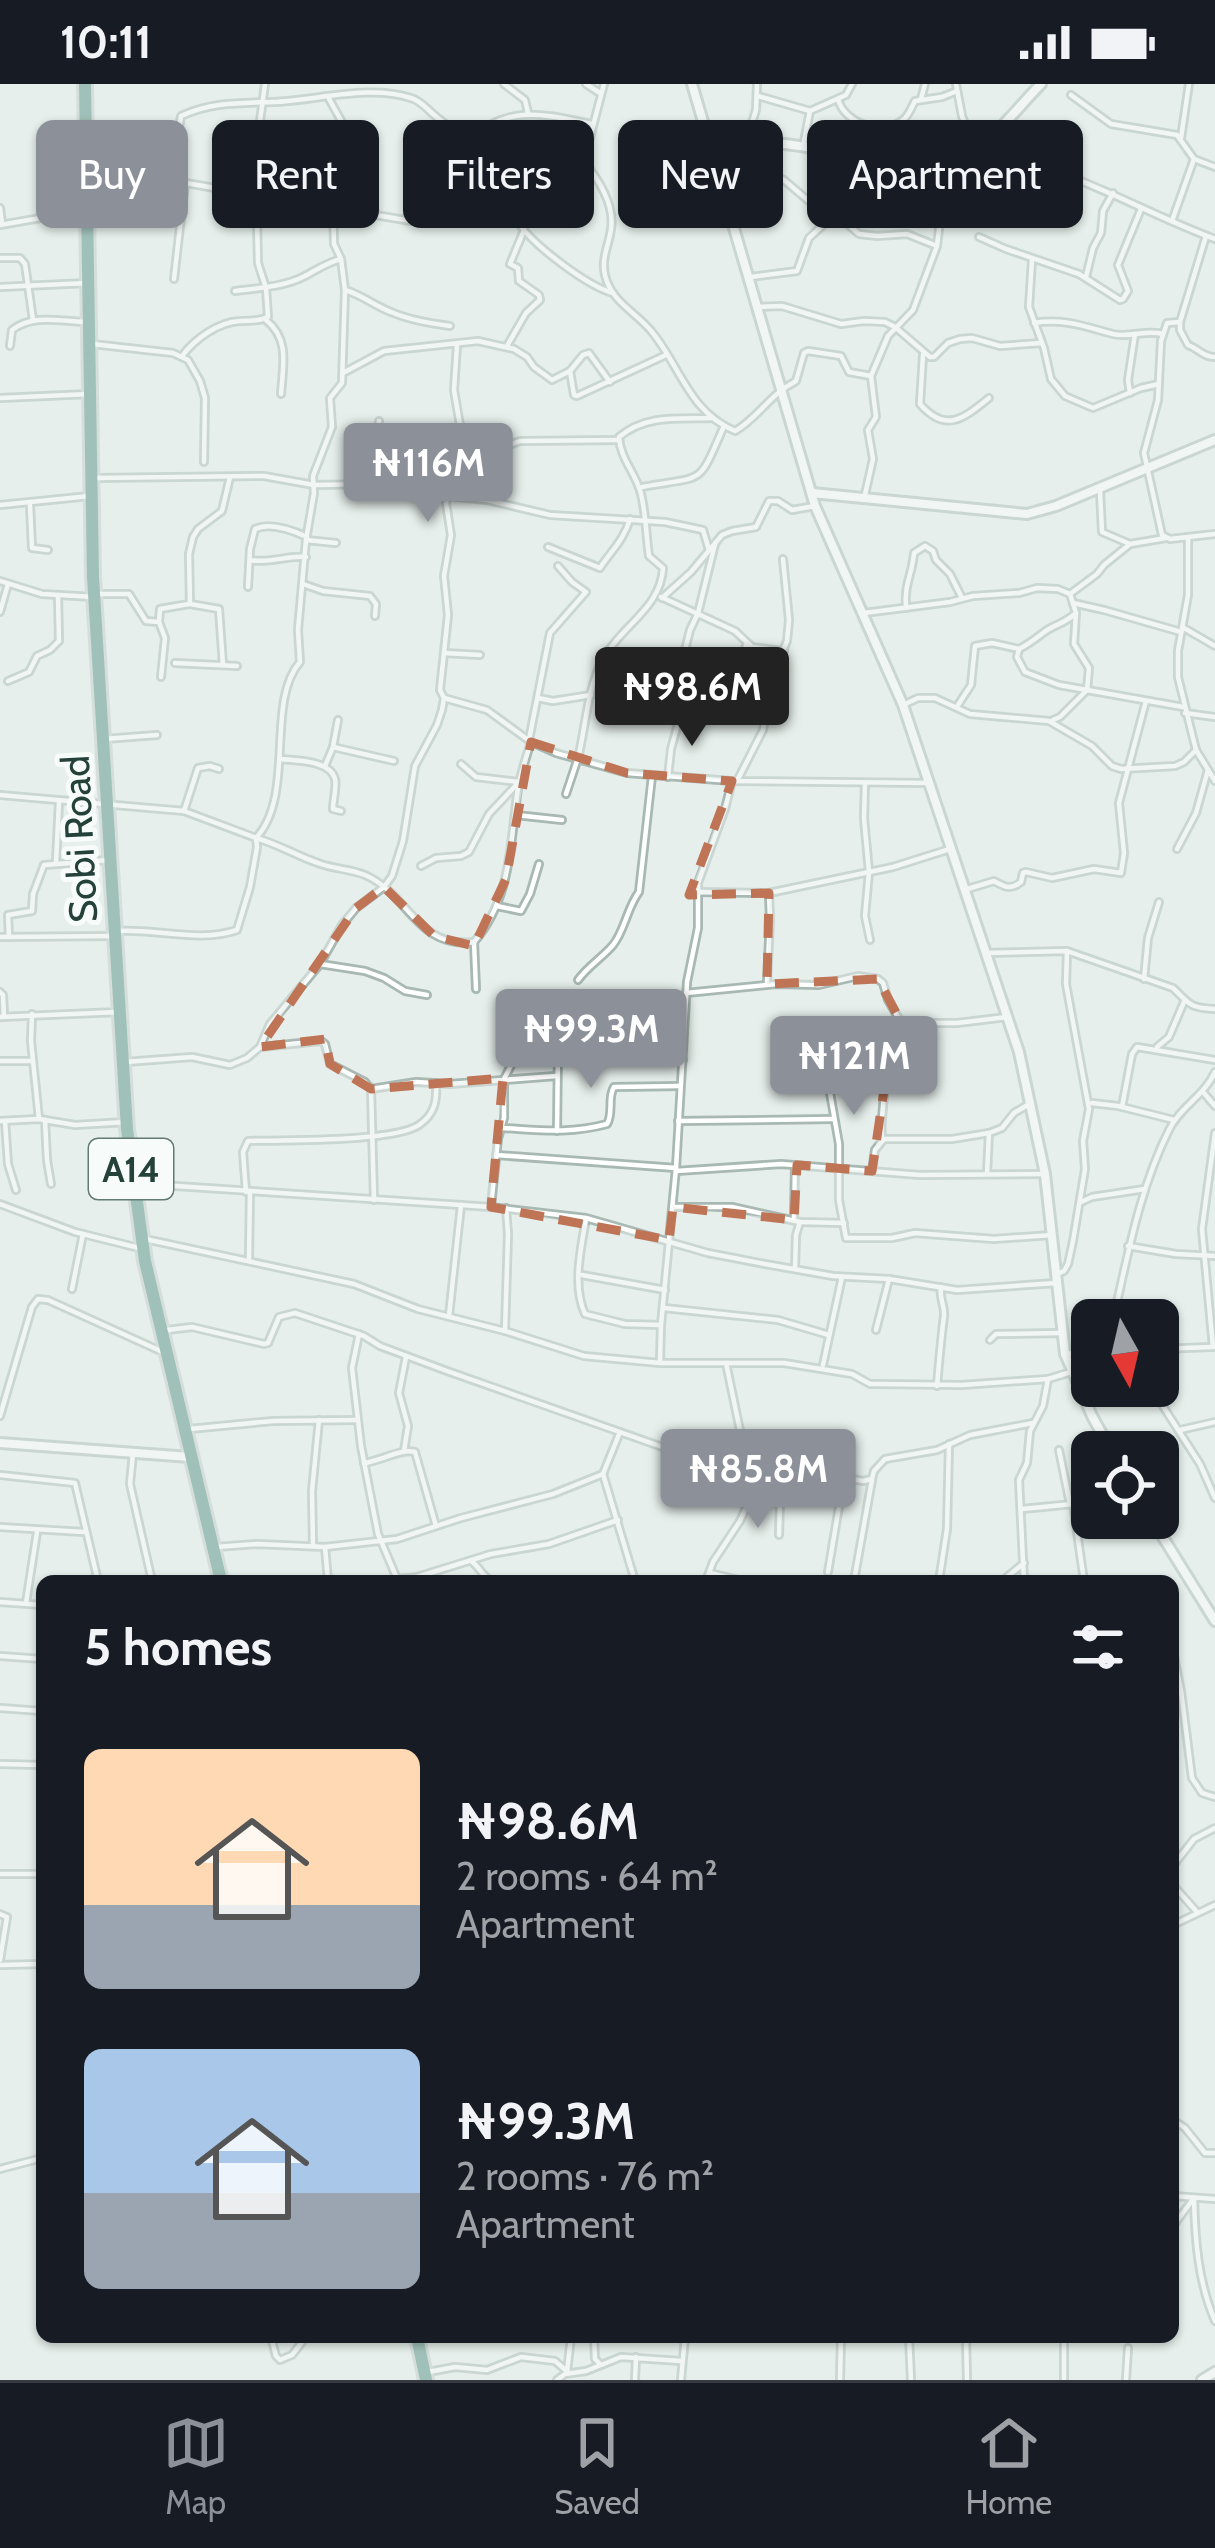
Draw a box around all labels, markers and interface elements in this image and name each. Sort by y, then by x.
text: 10:11 [60,15,152,69]
chip: Buy [36,120,188,228]
chip: Rent [212,120,379,228]
chip: Filters [403,120,594,228]
chip: New [618,120,783,228]
chip: Apartment [807,120,1083,228]
pin: ₦116M [344,423,512,525]
text: ₦116M [371,438,485,486]
pin: ₦98.6M [594,647,790,749]
text: ₦98.6M [622,662,762,710]
street label: Sobi Road [51,754,107,924]
pin: ₦99.3M [493,989,689,1091]
text: ₦99.3M [523,1004,659,1052]
pin: ₦121M [770,1016,938,1118]
text: ₦121M [797,1031,911,1079]
road number: A14 [89,1139,173,1199]
north arrow [1071,1299,1179,1407]
map controls [1071,1299,1179,1539]
pin: ₦85.8M [660,1429,856,1531]
button: locate [1071,1431,1179,1539]
text: ₦85.8M [688,1444,828,1492]
icon: filters [1065,1614,1131,1680]
text: 5 homes [84,1616,272,1678]
text: ₦98.6M [456,1790,639,1852]
icon: home [180,1797,324,1941]
text: 2 rooms · 64 m² [456,1852,718,1900]
text: Apartment [456,1900,635,1948]
text: ₦99.3M [456,2090,635,2152]
icon: home [180,2097,324,2241]
text: 2 rooms · 76 m² [456,2152,714,2200]
text: Apartment [456,2200,635,2248]
tab: Map [163,2410,229,2522]
tab: Saved [554,2410,640,2522]
tab: Home [965,2410,1052,2522]

